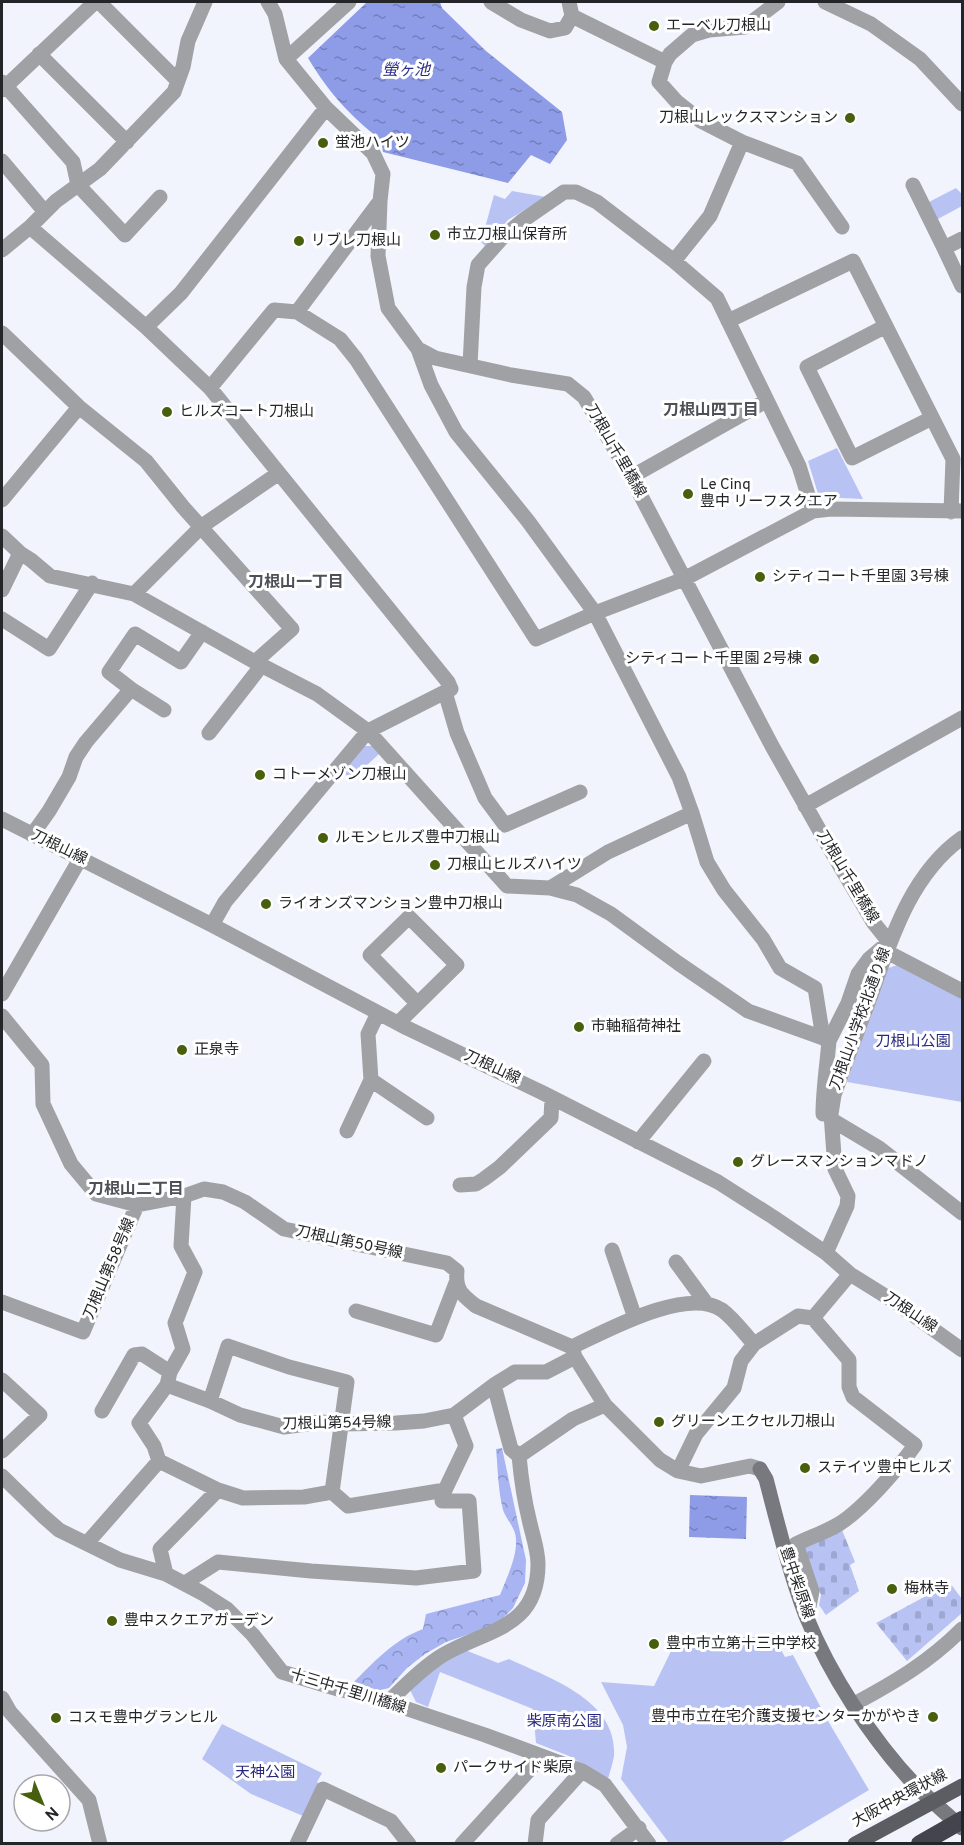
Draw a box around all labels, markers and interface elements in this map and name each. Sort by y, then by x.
place label: エーベル刀根山 [666,17,771,36]
marker: エーベル刀根山 [647,19,661,33]
water label: 螢ヶ池 [382,61,432,81]
place label: 刀根山レックスマンション [659,109,838,128]
marker: 刀根山レックスマンション [843,111,857,125]
place label: 蛍池ハイツ [335,134,410,153]
marker: 蛍池ハイツ [316,136,330,150]
place label: 市立刀根山保育所 [447,226,567,245]
marker: 市立刀根山保育所 [428,228,442,242]
place label: リブレ刀根山 [311,232,401,251]
marker: リブレ刀根山 [292,234,306,248]
street label: 刀根山千里橋線 [581,401,649,501]
district label: 刀根山四丁目 [663,401,759,421]
place label: ヒルズコート刀根山 [179,403,314,422]
marker: ヒルズコート刀根山 [160,405,174,419]
place label: Le Cinq 豊中 リーフスクエア [700,476,838,512]
marker: Le Cinq 豊中 リーフスクエア [681,487,695,501]
place label: シティコート千里園 3号棟 [772,567,949,587]
marker: シティコート千里園 3号棟 [753,570,767,584]
district label: 刀根山一丁目 [248,573,344,593]
place label: シティコート千里園 2号棟 [625,649,802,669]
marker: シティコート千里園 2号棟 [807,652,821,666]
place label: コトーメゾン刀根山 [272,766,406,785]
marker: コトーメゾン刀根山 [253,768,267,782]
street label: 刀根山線 [28,826,90,870]
street label: 刀根山千里橋線 [812,827,882,927]
place label: ルモンヒルズ豊中刀根山 [335,829,500,848]
marker: ルモンヒルズ豊中刀根山 [316,831,330,845]
place label: 刀根山ヒルズハイツ [447,856,582,875]
marker: 刀根山ヒルズハイツ [428,858,442,872]
place label: ライオンズマンション豊中刀根山 [278,895,503,914]
marker: ライオンズマンション豊中刀根山 [259,897,273,911]
street label: 刀根山小学校北通り線 [825,945,896,1093]
place label: 市軸稲荷神社 [591,1018,681,1037]
marker: 市軸稲荷神社 [572,1020,586,1034]
park label: 刀根山公園 [875,1033,951,1052]
place label: 正泉寺 [194,1041,239,1060]
marker: 正泉寺 [175,1043,189,1057]
street label: 刀根山線 [461,1047,523,1089]
place label: グレースマンションマドノ [750,1153,929,1172]
marker: グレースマンションマドノ [731,1155,745,1169]
district label: 刀根山二丁目 [88,1180,184,1200]
street label: 刀根山第58号線 [80,1215,140,1323]
street label: 刀根山第50号線 [294,1222,404,1264]
street label: 刀根山線 [880,1288,940,1338]
place label: グリーンエクセル刀根山 [671,1413,835,1432]
street label: 刀根山第54号線 [282,1414,392,1434]
marker: グリーンエクセル刀根山 [652,1415,666,1429]
place label: ステイツ豊中ヒルズ [817,1459,952,1478]
marker: ステイツ豊中ヒルズ [798,1461,812,1475]
street label: 豊中柴原線 [775,1544,817,1622]
place label: 梅林寺 [904,1579,949,1599]
marker: 梅林寺 [885,1582,899,1596]
place label: 豊中スクエアガーデン [124,1612,274,1631]
marker: 豊中スクエアガーデン [105,1614,119,1628]
place label: 豊中市立第十三中学校 [666,1635,816,1654]
marker: 豊中市立第十三中学校 [647,1637,661,1651]
street label: 十三中千里川橋線 [288,1665,408,1719]
place label: 豊中市立在宅介護支援センターかがやき [651,1708,921,1727]
place label: コスモ豊中グランヒル [68,1709,218,1728]
marker: 豊中市立在宅介護支援センターかがやき [926,1710,940,1724]
marker: コスモ豊中グランヒル [49,1711,63,1725]
park label: 柴原南公園 [526,1713,602,1732]
place label: パークサイド柴原 [453,1759,573,1778]
marker: パークサイド柴原 [434,1761,448,1775]
park label: 天神公園 [235,1764,295,1783]
street label: 大阪中央環状線 [849,1765,951,1832]
north arrow [12,1773,72,1833]
text: N [40,1801,62,1824]

